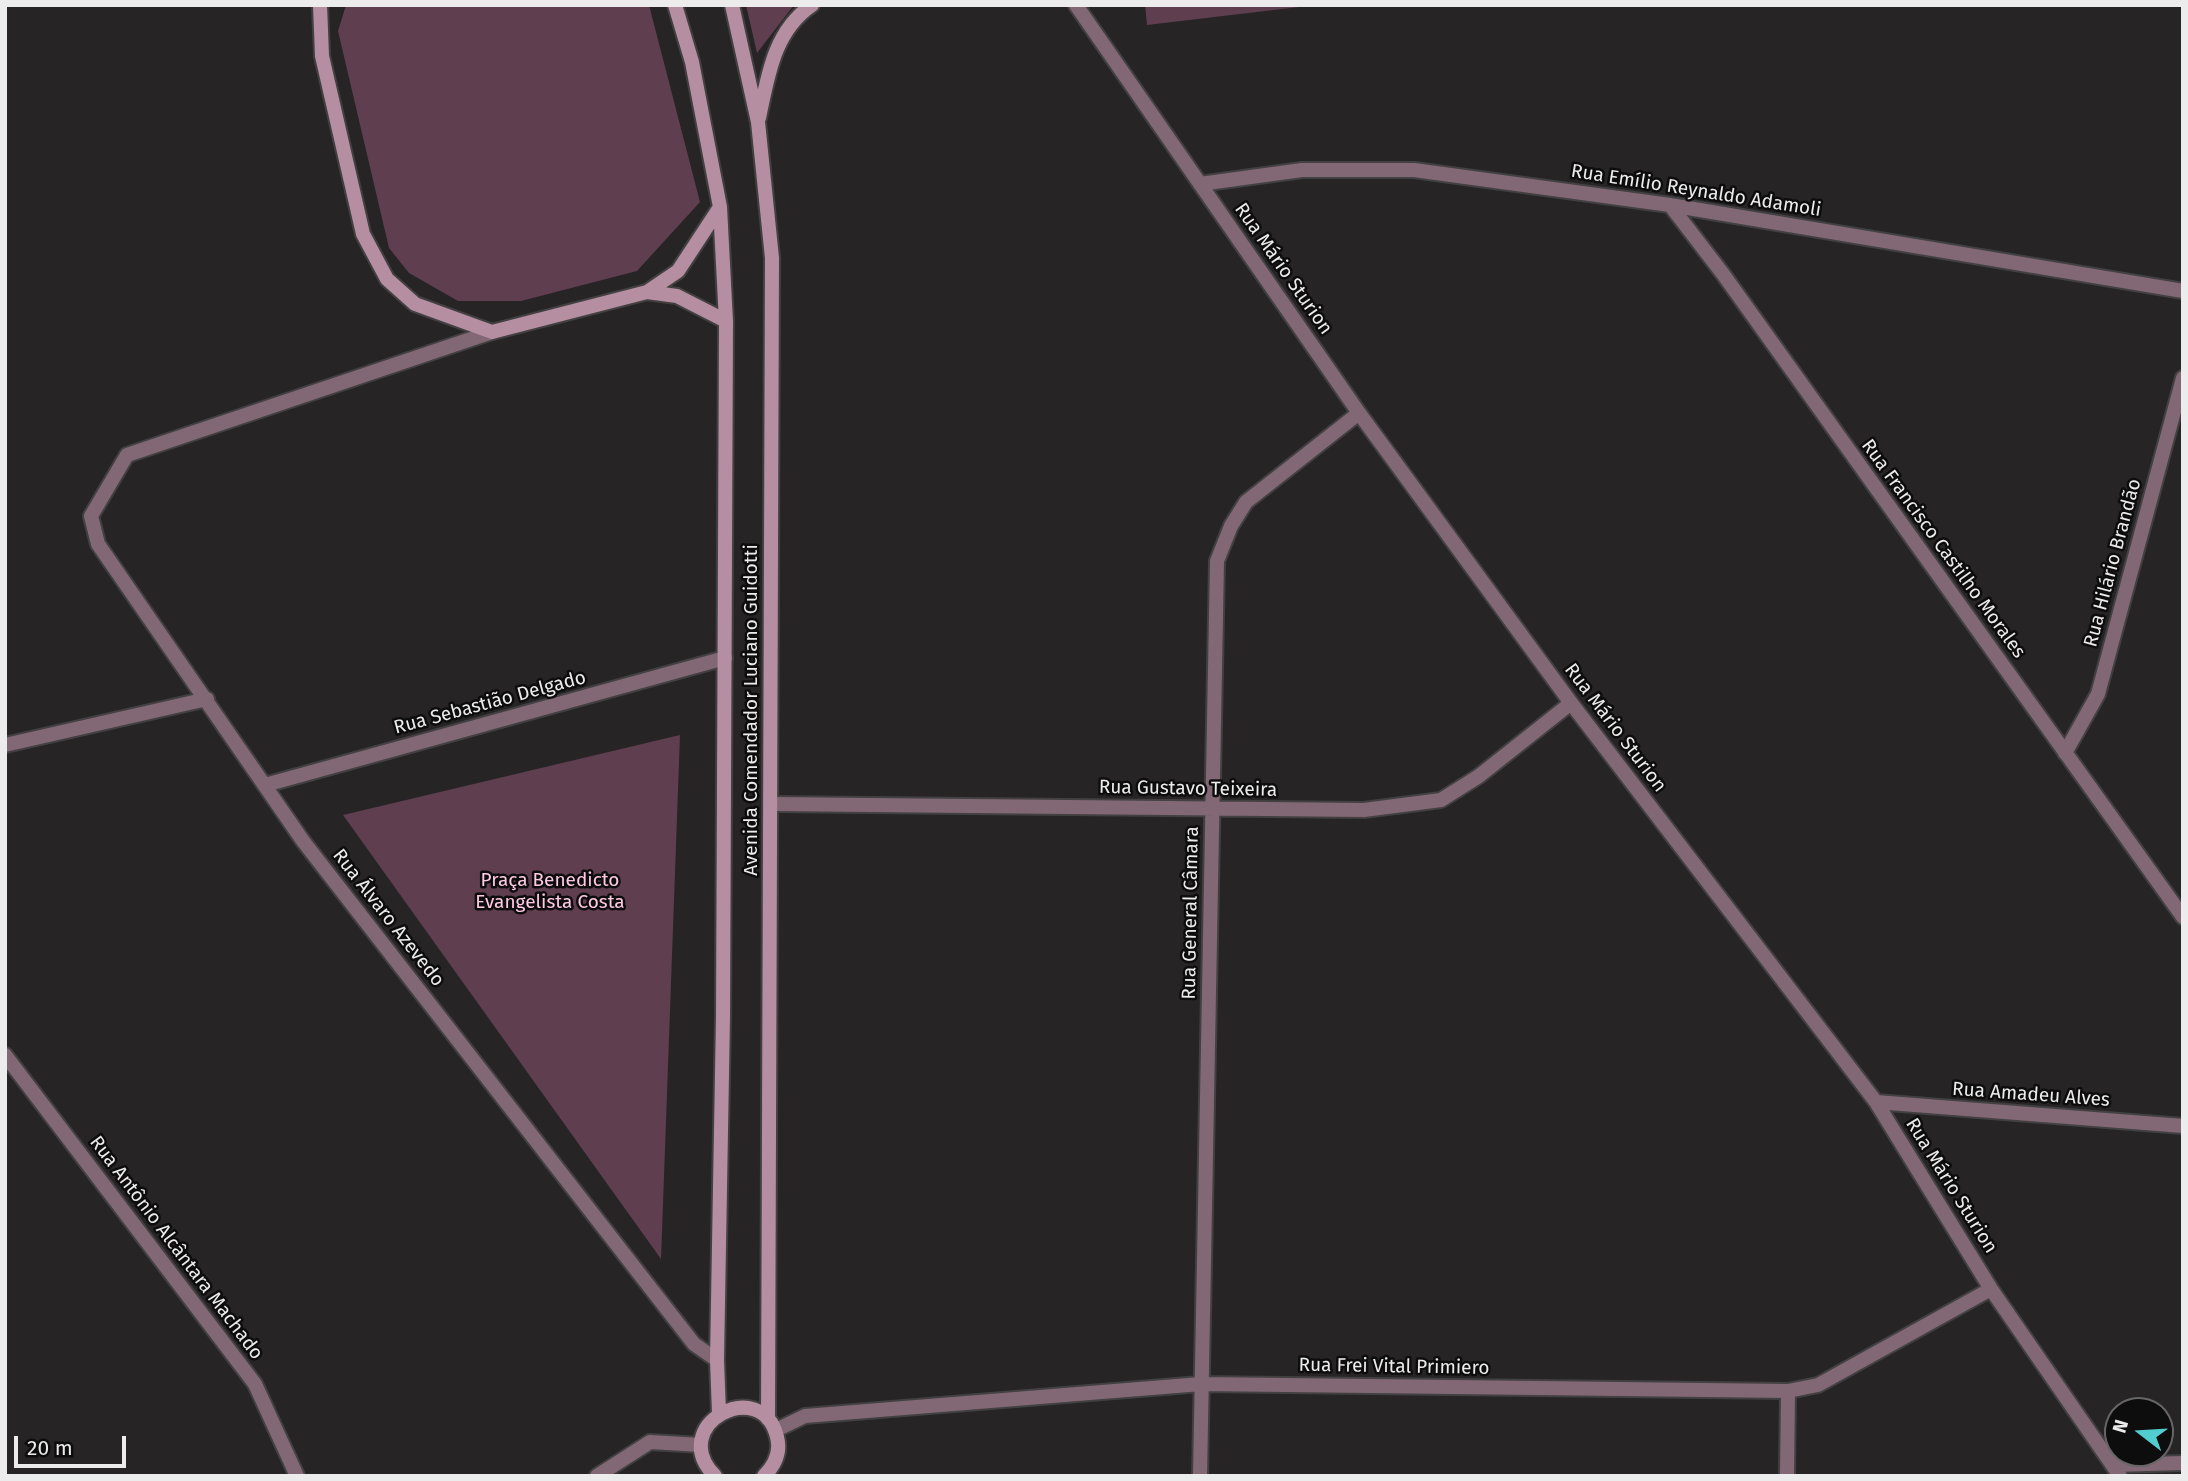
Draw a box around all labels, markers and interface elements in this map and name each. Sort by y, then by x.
street label: Rua Emílio Reynaldo Adamoli [1569,160,1823,222]
street label: Rua Mário Sturion [1229,199,1337,339]
street label: Rua Francisco Castilho Morales [1856,435,2030,663]
street label: Rua Hilário Brandão [2080,476,2146,650]
street label: Avenida Comendador Luciano Guidotti [741,544,763,876]
street label: Rua Mário Sturion [1559,659,1671,797]
street label: Rua Sebastião Delgado [391,666,589,740]
street label: Rua Gustavo Teixeira [1099,776,1277,802]
street label: Rua General Câmara [1178,826,1204,1000]
street label: Rua Álvaro Azevedo [327,845,449,991]
park label: Praça Benedicto Evangelista Costa [475,870,625,914]
street label: Rua Amadeu Alves [1951,1078,2111,1112]
street label: Rua Mário Sturion [1900,1114,2002,1258]
street label: Rua Antônio Alcântara Machado [84,1132,268,1364]
street label: Rua Frei Vital Primiero [1298,1354,1490,1380]
north arrow [2104,1397,2174,1467]
text: N [2108,1417,2133,1436]
scale bar [18,1422,130,1466]
text: 20 m [27,1435,73,1461]

